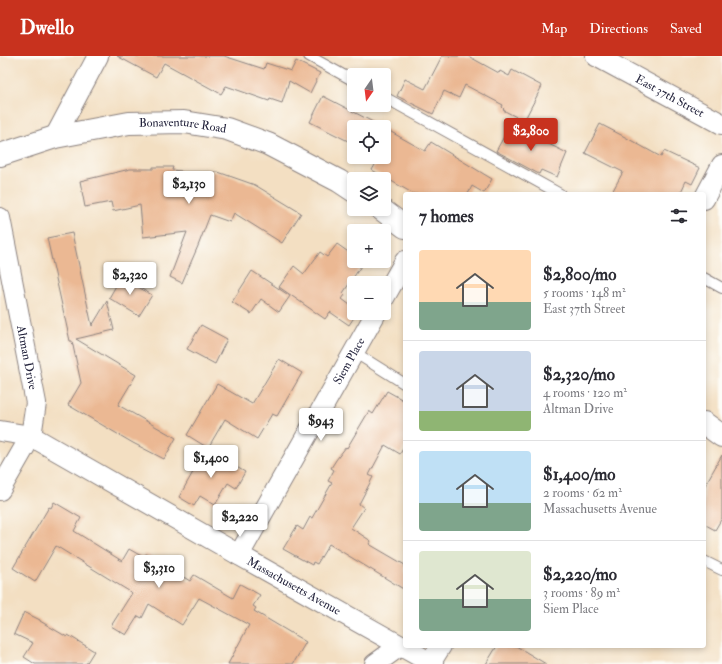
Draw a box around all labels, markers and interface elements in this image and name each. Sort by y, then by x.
text: Dwello [20,16,74,40]
text: Map [541,20,567,37]
text: Directions [589,20,648,37]
text: Saved [670,20,702,37]
north arrow [347,68,391,112]
map controls [347,68,391,320]
street label: East 37th Street [633,71,707,121]
street label: Bonaventure Road [139,115,228,136]
pin: $2,800 [498,118,564,152]
button: locate [347,120,391,164]
text: $2,800 [513,123,549,139]
pin: $2,130 [156,171,222,205]
button: layers [347,172,391,216]
text: $2,130 [172,176,206,192]
icon: filters [668,205,690,227]
text: 7 homes [419,206,474,227]
button: + [347,224,391,268]
pin: $2,320 [97,262,163,296]
text: $2,800/mo [543,264,616,285]
icon: home [451,266,499,314]
text: $2,320 [112,267,148,283]
button: − [347,276,391,320]
text: 5 rooms · 148 m² [543,285,626,301]
text: East 37th Street [543,301,625,317]
street label: Altman Drive [13,323,41,391]
street label: Siem Place [330,335,368,387]
text: $2,320/mo [543,364,615,385]
icon: home [451,367,499,415]
text: 4 rooms · 120 m² [543,385,627,401]
text: Altman Drive [543,401,613,417]
pin: $943 [297,408,345,442]
text: $943 [308,413,334,429]
pin: $1,400 [178,445,244,479]
text: $1,400 [193,450,229,466]
text: $1,400/mo [543,464,615,485]
icon: home [451,467,499,515]
text: 2 rooms · 62 m² [543,485,622,501]
text: Massachusetts Avenue [543,501,657,517]
pin: $2,220 [207,504,273,538]
text: $2,220 [222,509,258,525]
street label: Massachusetts Avenue [244,554,343,618]
pin: $3,310 [126,555,192,589]
text: $3,310 [143,560,175,576]
text: $2,220/mo [543,564,617,585]
icon: home [451,567,499,615]
text: 3 rooms · 89 m² [543,585,620,601]
text: Siem Place [543,601,599,617]

